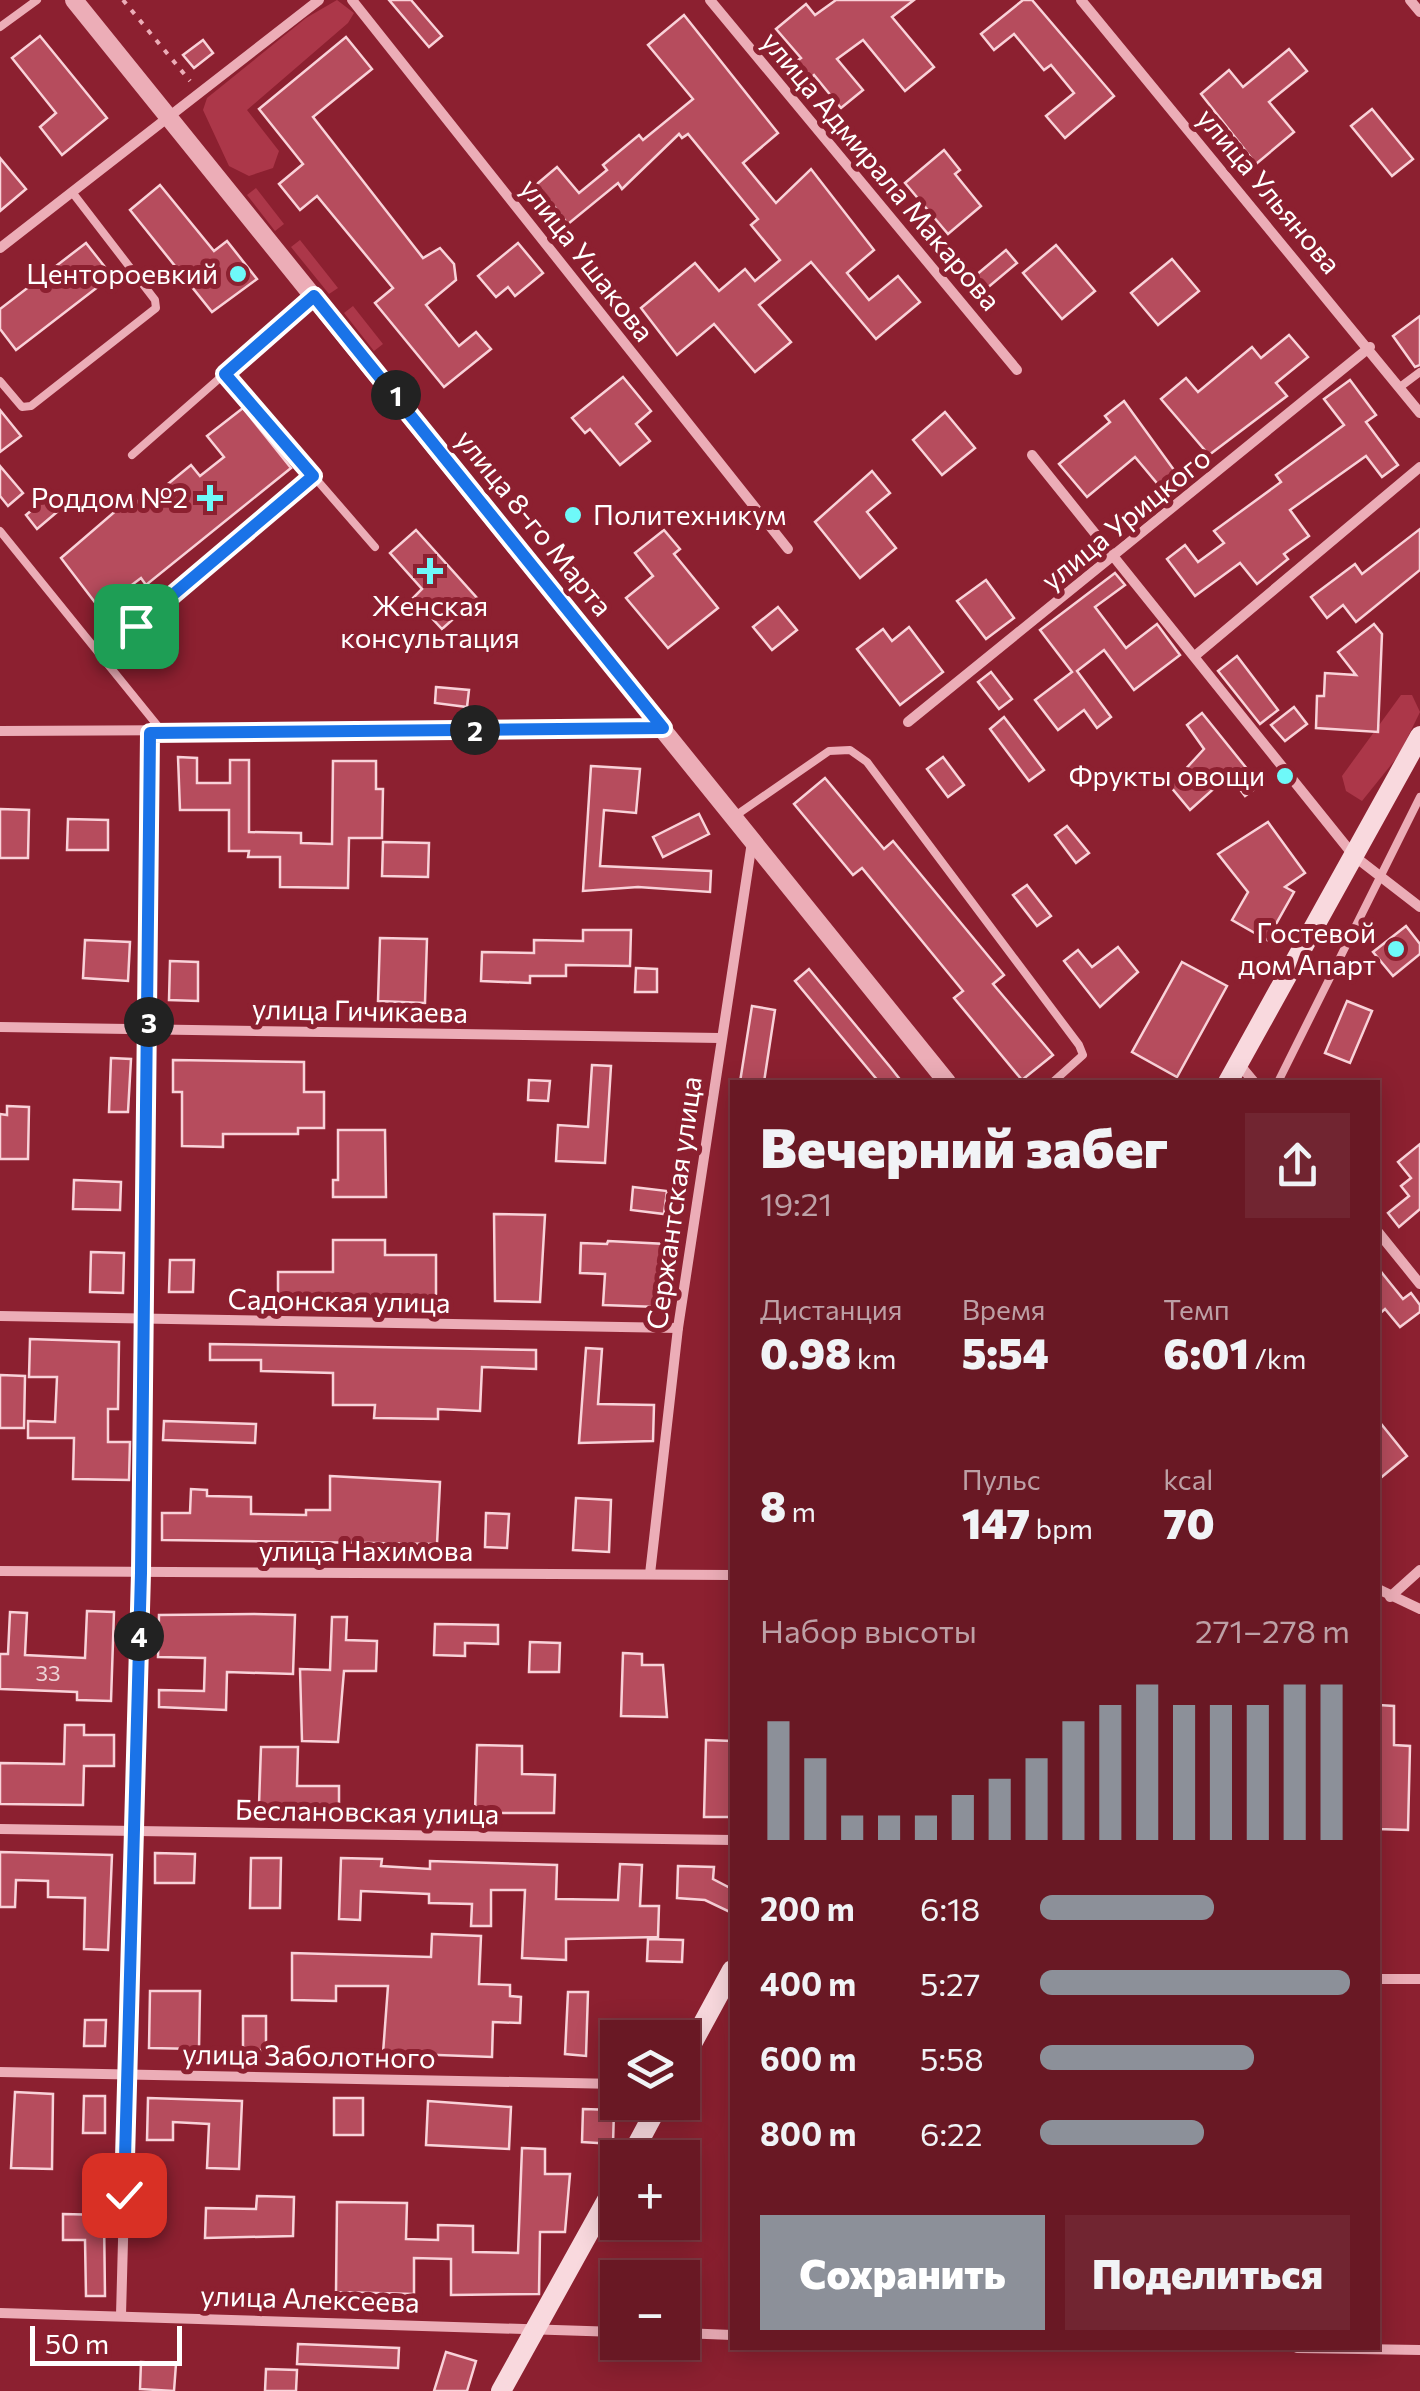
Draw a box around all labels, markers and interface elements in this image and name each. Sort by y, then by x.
street label: улица Адмирала Макарова [755,24,1008,317]
street label: улица Ульянова [1191,101,1349,280]
street label: улица Ушакова [514,171,662,348]
place label: Центороевкий [26,256,218,290]
marker: Центороевкий [227,263,249,285]
pin: 1 [371,370,421,420]
text: 1 [390,378,402,412]
street label: улица 8-го Марта [449,422,620,622]
street label: улица Урицкого [1034,440,1217,597]
place label: Роддом №2 [31,480,188,514]
marker: Роддом №2 [197,485,223,511]
place label: Политехникум [593,497,787,531]
marker: Политехникум [562,504,584,526]
marker: Женская консультация [417,558,443,584]
pin [94,584,179,669]
place label: Женская консультация [340,588,520,654]
icon: arrive [109,599,164,654]
pin: 2 [450,705,500,755]
text: 2 [467,713,483,747]
place label: Фрукты овощи [1069,758,1265,792]
marker: Фрукты овощи [1274,765,1296,787]
place label: Гостевой дом Апарт [1239,915,1376,981]
marker: Гостевой дом Апарт [1385,938,1407,960]
street label: улица Гичикаева [252,991,468,1029]
pin: 3 [124,997,174,1047]
text: 3 [141,1005,157,1039]
street label: Сержантская улица [638,1074,708,1332]
text: Вечерний забег [760,1112,1168,1179]
button: share [1245,1113,1350,1218]
text: 19:21 [760,1183,832,1223]
street label: Садонская улица [227,1281,451,1319]
text: Дистанция [760,1292,903,1326]
text: Время [962,1292,1046,1326]
text: Темп [1163,1292,1230,1326]
text: 0.98 [760,1326,851,1378]
text: 5:54 [962,1326,1049,1378]
text: 6:01 [1163,1326,1249,1378]
text: km [851,1341,896,1375]
text: /km [1249,1341,1306,1375]
text: Пульс [962,1462,1041,1496]
text: kcal [1163,1462,1213,1496]
text: 8 [760,1479,786,1531]
text: m [786,1494,816,1528]
text: 147 [962,1496,1030,1548]
text: 70 [1163,1496,1215,1548]
text: bpm [1030,1511,1093,1545]
street label: улица Нахимова [259,1533,473,1567]
text: Набор высоты [760,1610,977,1650]
text: 271–278 m [1195,1610,1350,1650]
pin: 4 [114,1611,164,1661]
text: 4 [130,1619,148,1653]
house number: 33 [35,1659,61,1686]
street label: Беслановская улица [235,1792,499,1830]
text: 200 m [760,1888,855,1928]
text: 6:18 [920,1888,980,1928]
text: 400 m [760,1963,856,2003]
text: 5:27 [920,1963,981,2003]
map controls [600,2020,700,2360]
button: layers [600,2020,700,2120]
street label: улица Заболотного [182,2036,436,2074]
text: 600 m [760,2038,856,2078]
text: 5:58 [920,2038,984,2078]
text: 800 m [760,2113,856,2153]
text: 6:22 [920,2113,982,2153]
button: + [600,2140,700,2240]
pin [82,2153,167,2238]
icon: check [97,2168,152,2223]
button: Сохранить [760,2215,1045,2330]
button: Поделиться [1065,2215,1350,2330]
button: − [600,2260,700,2360]
street label: улица Алексеева [200,2277,420,2319]
scale bar [30,2321,182,2366]
text: 50 m [45,2326,109,2360]

